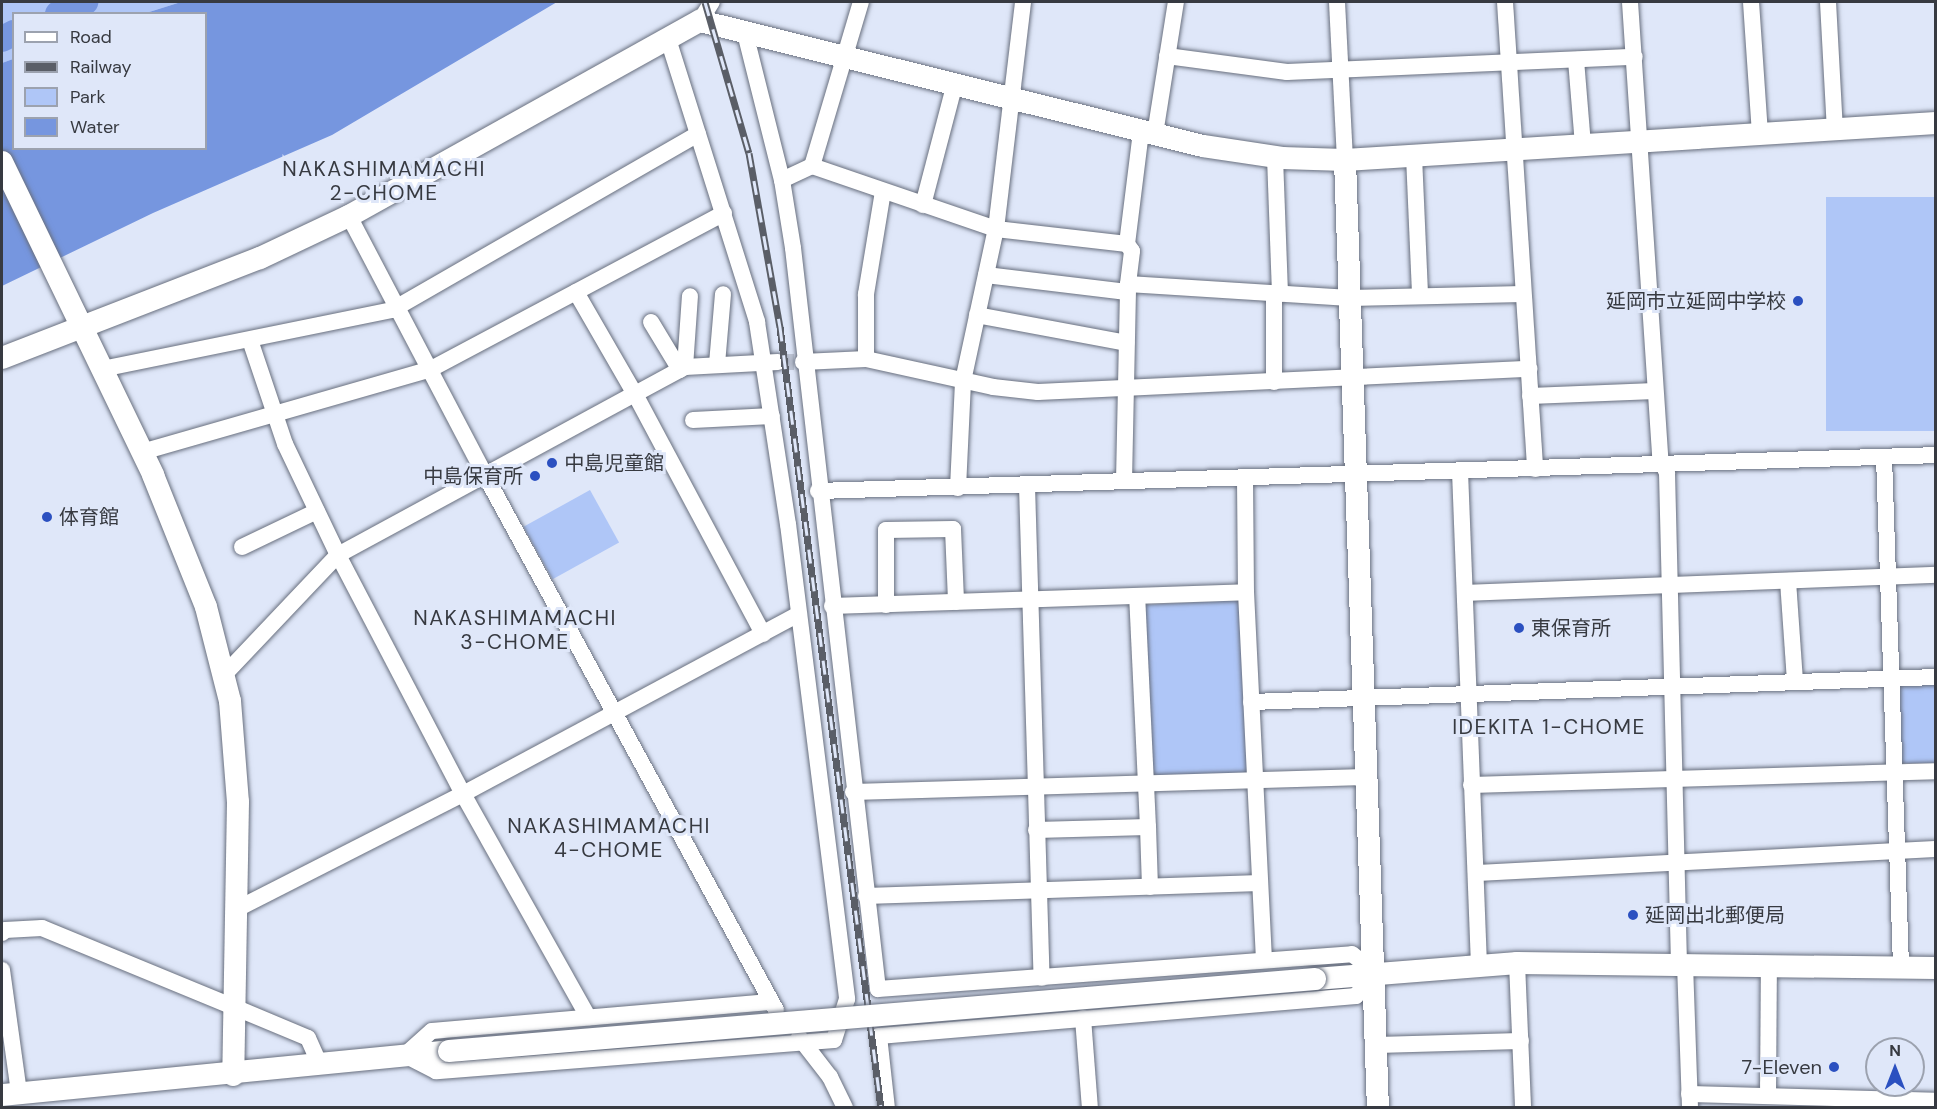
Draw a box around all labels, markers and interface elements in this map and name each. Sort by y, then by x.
legend [12,12,207,150]
text: Road [70,25,112,49]
text: Railway [70,55,132,79]
text: Park [70,85,106,109]
text: Water [70,115,120,139]
district label: NAKASHIMAMACHI 2-CHOME [282,156,486,206]
place label: 延岡市立延岡中学校 [1606,289,1786,313]
marker: 延岡市立延岡中学校 [1791,294,1805,308]
place label: 中島児童館 [564,451,664,475]
marker: 中島児童館 [545,456,559,470]
place label: 中島保育所 [423,464,523,488]
marker: 中島保育所 [528,469,542,483]
place label: 体育館 [59,505,119,529]
marker: 体育館 [40,510,54,524]
district label: NAKASHIMAMACHI 3-CHOME [413,605,617,655]
place label: 東保育所 [1531,616,1611,640]
marker: 東保育所 [1512,621,1526,635]
district label: IDEKITA 1-CHOME [1452,714,1646,740]
district label: NAKASHIMAMACHI 4-CHOME [507,813,711,863]
place label: 延岡出北郵便局 [1645,903,1785,927]
marker: 延岡出北郵便局 [1626,908,1640,922]
north arrow [1865,1037,1925,1097]
text: N [1889,1040,1901,1061]
place label: 7-Eleven [1742,1055,1822,1079]
marker: 7-Eleven [1827,1060,1841,1074]

